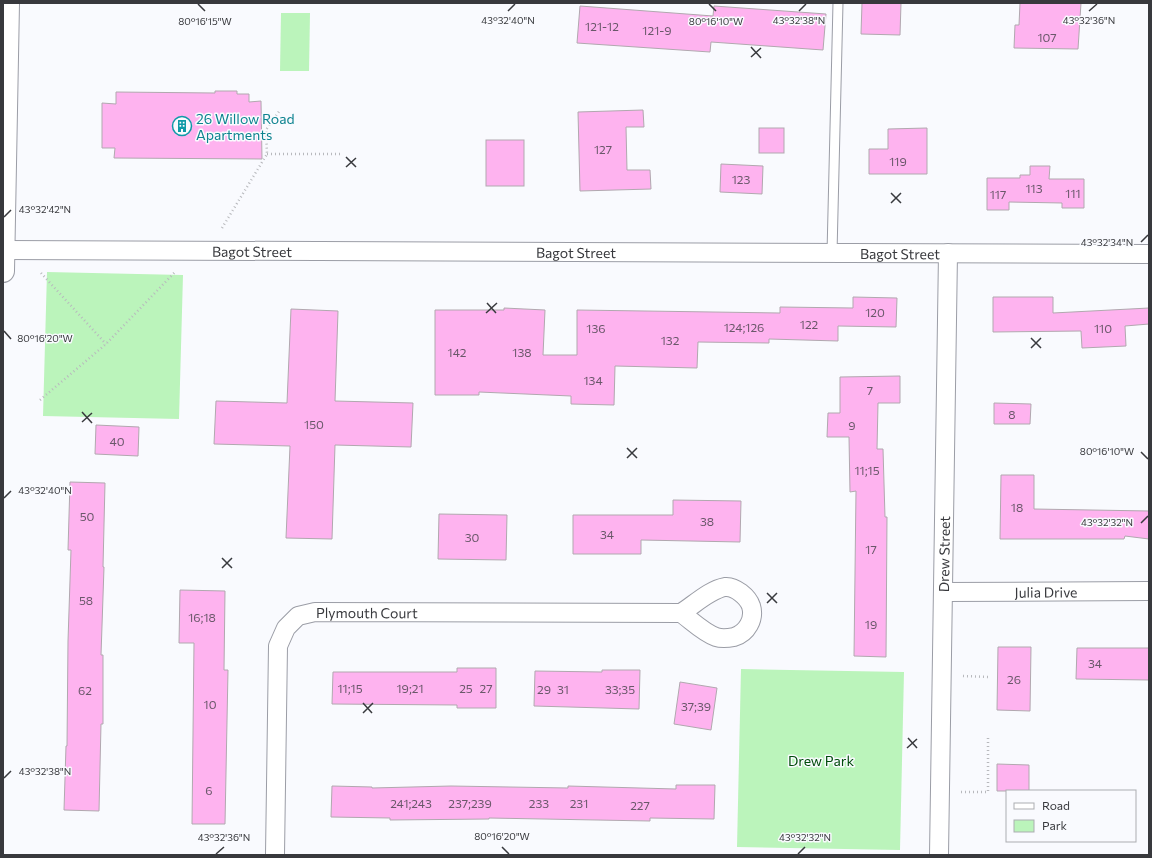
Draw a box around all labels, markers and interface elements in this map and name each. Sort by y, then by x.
text: 43°32'40"N [481,14,535,26]
text: 43°32'38"N [773,14,825,26]
text: 43°32'36"N [1063,14,1115,26]
text: 80°16'15"W [178,15,232,27]
text: 80°16'10"W [689,15,743,27]
house number: 121-12 [585,19,619,33]
house number: 121-9 [642,23,672,37]
house number: 107 [1037,30,1057,44]
place label: 26 Willow Road Apartments [196,110,295,143]
building icon: 26 Willow Road Apartments [171,115,193,137]
house number: 127 [594,142,612,156]
house number: 119 [889,154,907,168]
house number: 123 [732,172,750,186]
house number: 113 [1025,181,1043,195]
house number: 111 [1065,186,1081,200]
house number: 117 [990,187,1006,201]
text: 43°32'42"N [19,203,71,215]
text: 43°32'34"N [1081,236,1133,248]
street label: Bagot Street [212,242,292,260]
street label: Bagot Street [536,243,616,261]
street label: Bagot Street [860,244,940,262]
house number: 120 [865,305,885,319]
house number: 122 [800,317,819,331]
house number: 124;126 [724,320,764,335]
house number: 136 [586,321,606,335]
house number: 110 [1094,321,1112,335]
text: 80°16'20"W [17,332,73,344]
house number: 132 [661,333,680,347]
house number: 142 [448,345,467,359]
house number: 138 [512,345,532,359]
house number: 134 [583,373,603,387]
house number: 7 [867,383,873,397]
house number: 8 [1008,407,1016,421]
house number: 150 [304,417,324,431]
house number: 9 [848,418,856,432]
house number: 40 [109,434,125,448]
text: 80°16'10"W [1080,445,1134,457]
house number: 11;15 [854,463,880,478]
text: 43°32'40"N [18,484,72,496]
house number: 18 [1011,500,1023,514]
house number: 50 [80,509,95,523]
house number: 38 [700,514,714,528]
street label: Drew Street [934,515,953,592]
text: 43°32'32"N [1081,516,1133,528]
house number: 34 [600,527,614,541]
house number: 30 [465,530,480,544]
house number: 17 [865,542,877,556]
street label: Julia Drive [1014,583,1078,600]
house number: 58 [79,593,93,607]
street label: Plymouth Court [316,604,418,621]
house number: 16;18 [188,610,216,625]
house number: 19 [865,617,877,631]
house number: 34 [1088,656,1102,670]
house number: 26 [1007,672,1021,686]
house number: 11;15 [337,681,363,696]
house number: 19;21 [396,681,424,696]
house number: 25 [459,681,473,695]
house number: 27 [480,681,492,695]
house number: 29 [537,682,551,696]
house number: 31 [557,682,569,696]
house number: 33;35 [605,682,635,697]
house number: 62 [78,683,92,697]
house number: 10 [204,697,217,711]
house number: 37;39 [681,699,711,714]
park label: Drew Park [788,752,854,769]
text: 43°32'38"N [19,765,71,777]
house number: 6 [205,783,213,797]
legend [1006,790,1136,842]
house number: 241;243 [390,796,432,811]
house number: 237;239 [448,796,492,811]
house number: 233 [529,796,549,810]
house number: 231 [570,796,588,810]
house number: 227 [630,798,650,812]
text: Road [1042,798,1070,812]
text: Park [1042,818,1068,832]
text: 80°16'20"W [474,830,530,842]
text: 43°32'36"N [198,831,250,843]
text: 43°32'32"N [779,831,831,843]

